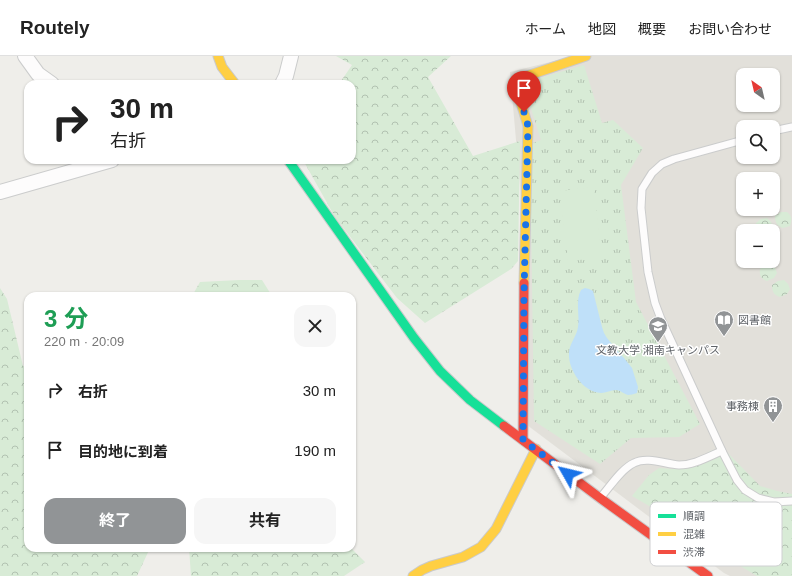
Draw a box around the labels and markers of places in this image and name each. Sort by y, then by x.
pin [507,71,541,112]
library icon: 図書館 [713,309,735,337]
place label: 図書館 [738,314,771,326]
school or university icon: 文教大学 湘南キャンパス [647,315,669,343]
place label: 文教大学 湘南キャンパス [596,344,720,356]
building icon: 事務棟 [762,395,784,423]
place label: 事務棟 [726,400,759,412]

